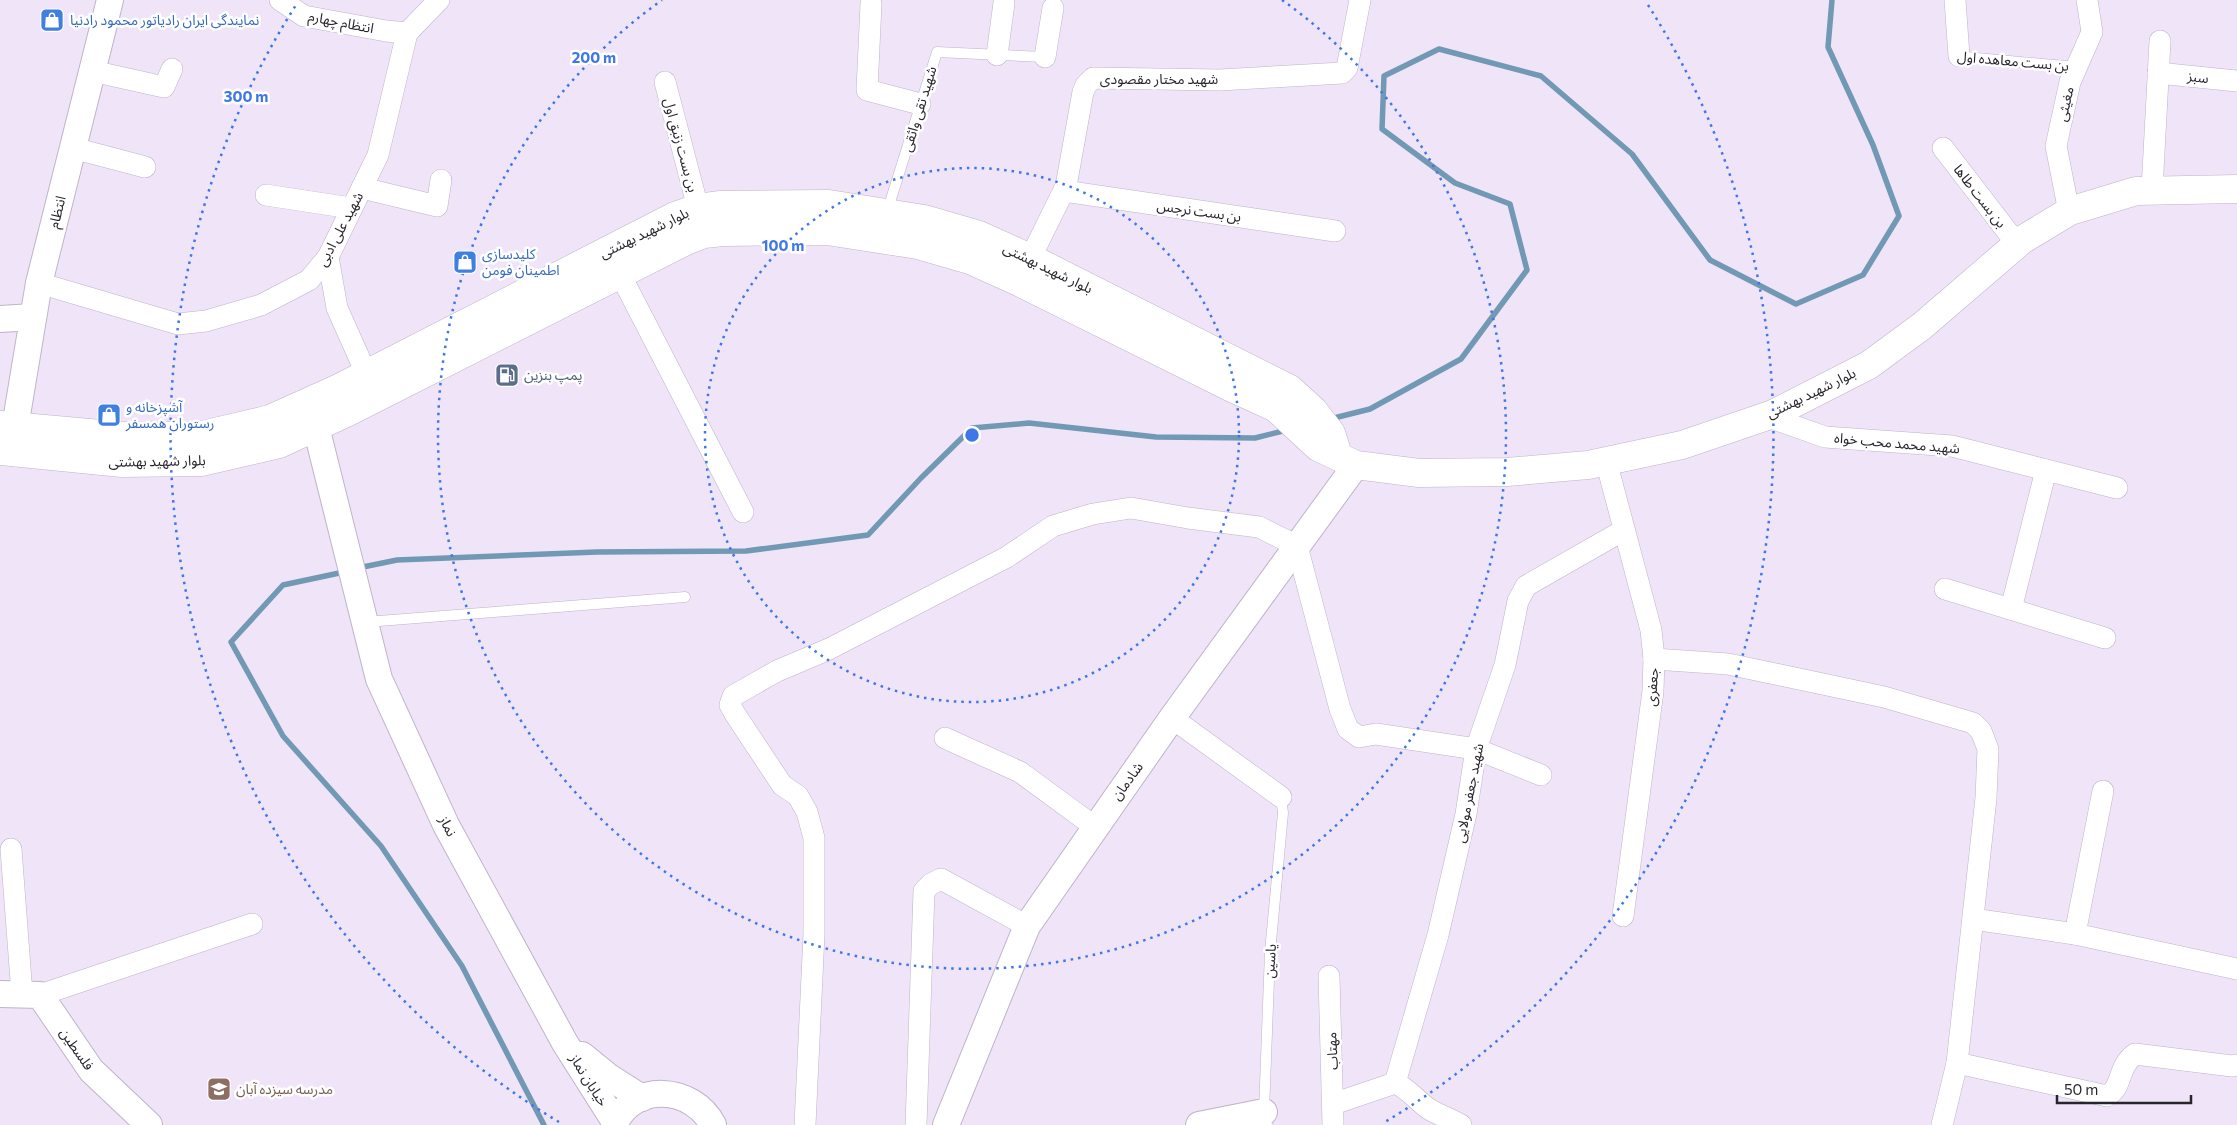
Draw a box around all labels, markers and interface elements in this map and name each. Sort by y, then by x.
shop icon: نمایندگی ایران رادیاتور محمود رادنیا [39,7,65,33]
street label: انتظام چهارم [306,7,375,39]
place label: نمایندگی ایران رادیاتور محمود رادنیا [70,11,260,29]
street label: بن بست معاهده اول [1956,47,2070,75]
text: 200 m [572,48,616,66]
street label: شهید تقی واثقی [897,64,941,154]
street label: سبز [2185,67,2210,87]
street label: شهید مختار مقصودی [1100,70,1218,88]
street label: مغیثی [2052,85,2078,123]
text: 300 m [224,87,268,105]
street label: بن بست زنبق اول [659,96,702,195]
street label: بن بست طاها [1950,161,2011,232]
street label: شهید علی ادبی [313,189,367,269]
street label: انتظام [44,194,72,231]
street label: بن بست نرجس [1156,196,1243,226]
street label: بلوار شهید بهشتی [596,203,692,262]
text: 100 m [762,236,804,254]
street label: بلوار شهید بهشتی [1000,239,1096,298]
place label: کلیدسازی اطمینان فومن [482,245,560,279]
shop icon: کلیدسازی اطمینان فومن [452,249,478,275]
fuel station icon: پمپ بنزین [494,362,520,388]
street label: بلوار شهید بهشتی [1763,363,1859,422]
place label: پمپ بنزین [524,366,582,385]
place label: آشپزخانه و رستوران همسفر [125,398,214,432]
shop icon: آشپزخانه و رستوران همسفر [96,402,122,428]
centre of rings [963,426,981,444]
street label: شهید محمد محب خواه [1833,429,1961,457]
street label: بلوار شهید بهشتی [108,451,206,471]
street label: جعفری [1642,667,1662,707]
street label: شهید جعفر مولایی [1451,742,1487,844]
street label: شادمان [1107,758,1147,804]
street label: نماز [435,812,461,840]
street label: یاسین [1260,943,1280,979]
street label: فلسطین [56,1024,98,1074]
street label: مهتاب [1322,1032,1342,1070]
street label: خیابان نماز [565,1049,612,1110]
scale bar [2057,1072,2191,1104]
school or university icon: مدرسه سیزده آبان [206,1076,232,1102]
place label: مدرسه سیزده آبان [236,1080,333,1098]
text: 50 m [2064,1080,2098,1098]

